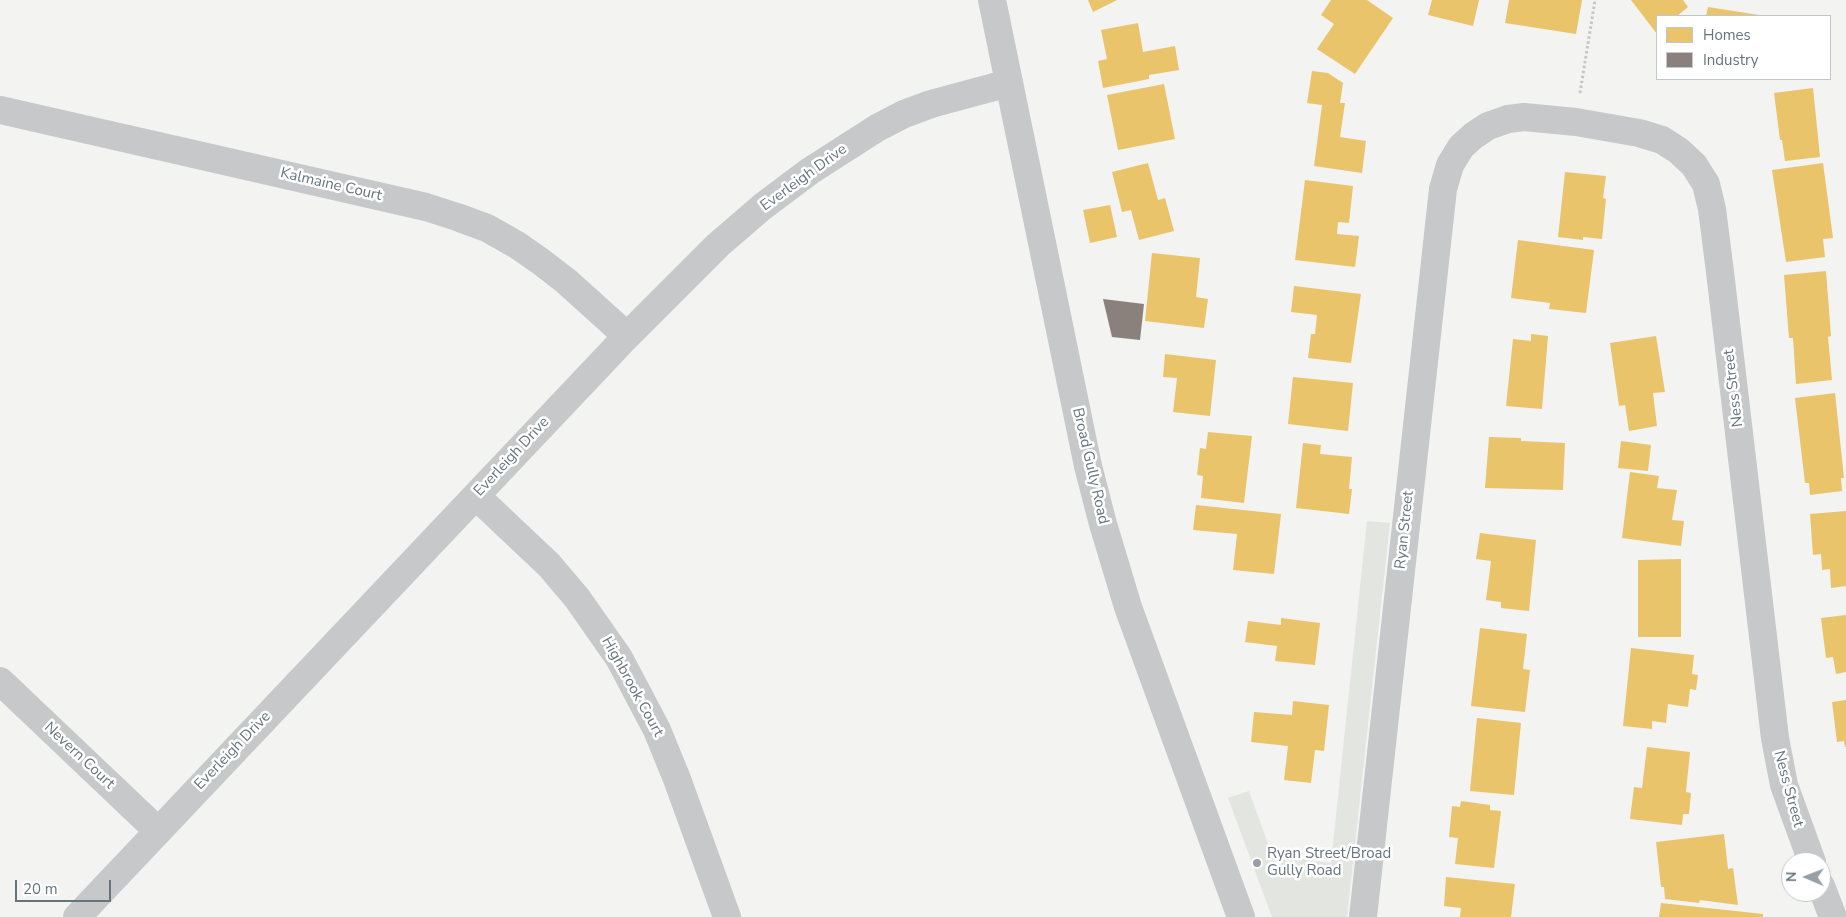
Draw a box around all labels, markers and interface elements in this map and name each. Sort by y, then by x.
legend [1656,15,1831,80]
text: Homes [1703,25,1751,45]
text: Industry [1703,50,1758,70]
street label: Everleigh Drive [757,141,851,215]
street label: Kalmaine Court [278,165,384,205]
street label: Ness Street [1720,348,1748,428]
street label: Broad Gully Road [1068,406,1112,526]
street label: Everleigh Drive [471,414,553,500]
street label: Ryan Street [1392,490,1418,570]
street label: Highbrook Court [597,634,667,740]
street label: Everleigh Drive [191,708,275,794]
street label: Nevern Court [40,719,118,793]
street label: Ness Street [1769,749,1807,829]
place label: Ryan Street/Broad Gully Road [1267,845,1391,880]
north arrow [1781,852,1831,902]
marker: Ryan Street/Broad Gully Road [1251,857,1263,869]
scale bar [18,870,114,902]
text: N [1782,871,1801,882]
text: 20 m [23,879,58,899]

